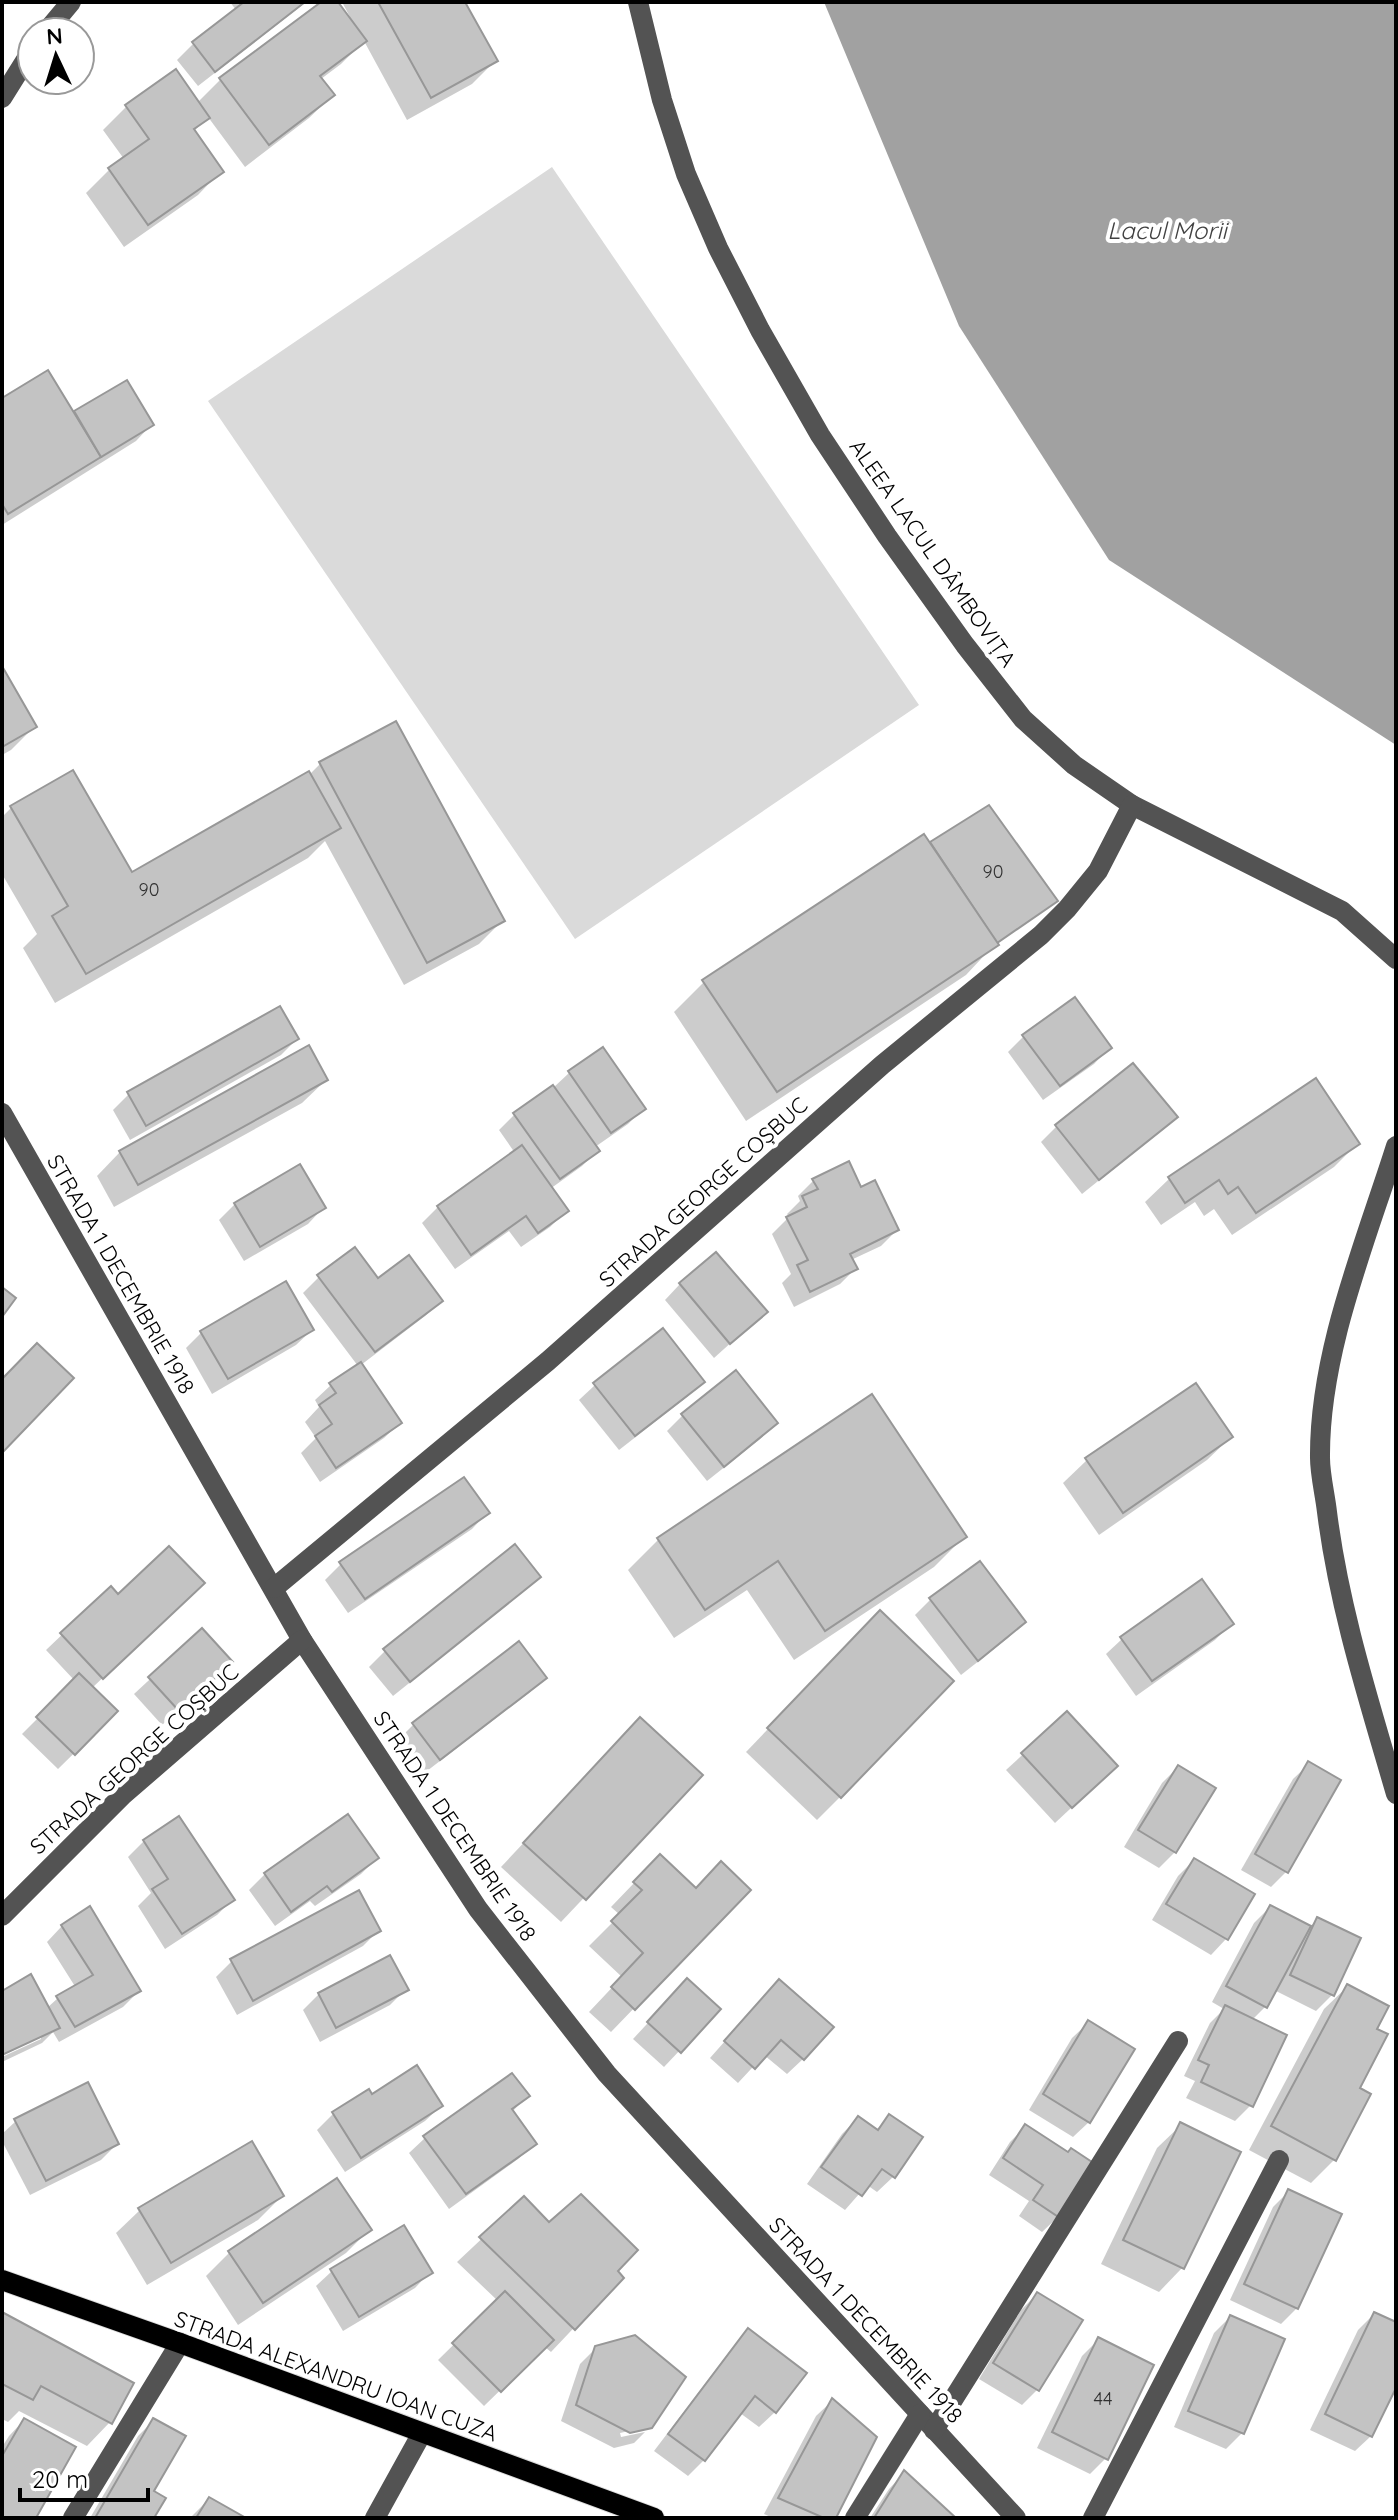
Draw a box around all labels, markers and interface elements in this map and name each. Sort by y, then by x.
north arrow [16,16,96,96]
text: N [46,22,64,51]
water label: Lacul Morii [1107,215,1230,245]
street label: ALEEA LACUL DÂMBOVIȚA [844,434,1022,672]
house number: 90 [983,860,1003,883]
house number: 90 [139,878,159,901]
street label: STRADA GEORGE COȘBUC [593,1091,813,1293]
street label: STRADA 1 DECEMBRIE 1918 [41,1149,201,1399]
street label: STRADA GEORGE COȘBUC [24,1658,244,1860]
street label: STRADA 1 DECEMBRIE 1918 [367,1706,543,1946]
street label: STRADA 1 DECEMBRIE 1918 [763,2211,969,2429]
street label: STRADA ALEXANDRU IOAN CUZA [171,2304,501,2448]
house number: 44 [1094,2387,1112,2410]
scale bar [20,2452,148,2502]
text: 20 m [32,2464,88,2494]

